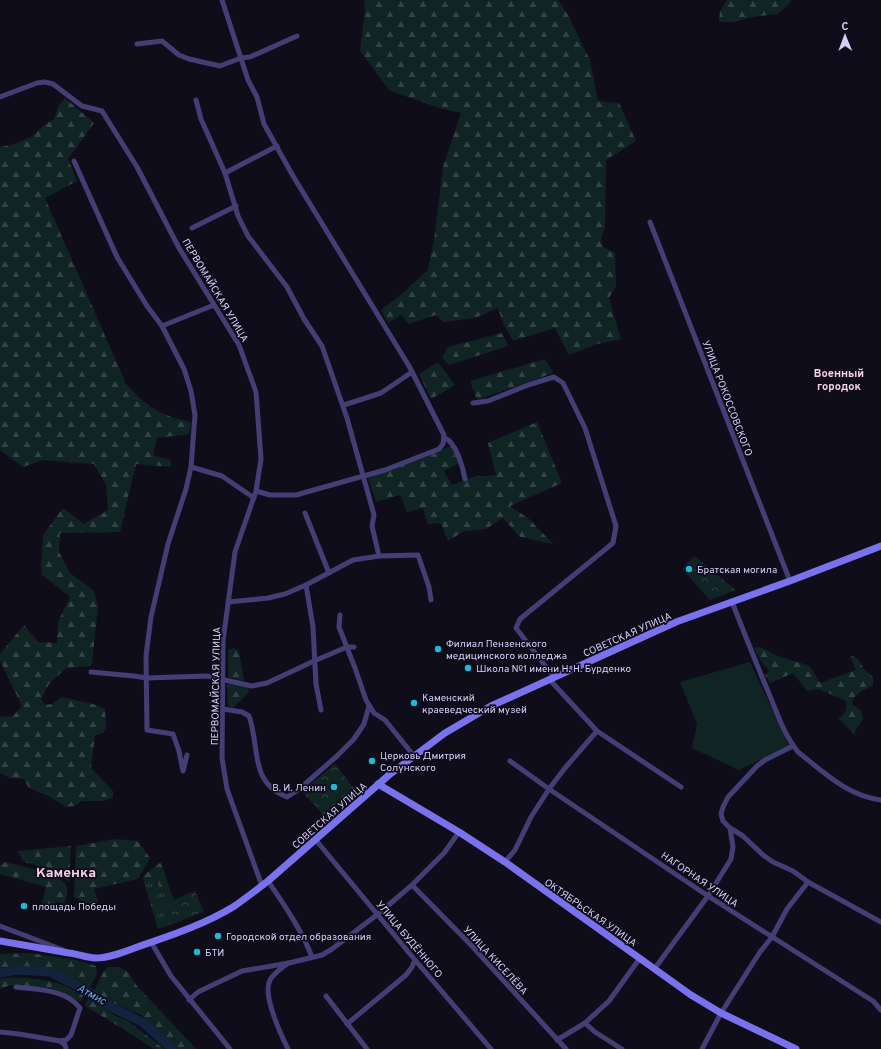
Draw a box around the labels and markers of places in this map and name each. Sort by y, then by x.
marker: Братская могила [684,564,694,574]
place label: Братская могила [697,564,777,577]
place label: Филиал Пензенского медицинского колледжа [446,638,567,663]
marker: Филиал Пензенского медицинского колледжа [433,644,443,654]
marker: Школа №1 имени Н. Н. Бурденко [463,663,473,673]
place label: Школа №1 имени Н. Н. Бурденко [476,663,632,676]
place label: Каменский краеведческий музей [422,692,527,717]
marker: Каменский краеведческий музей [409,698,419,708]
place label: Церковь Дмитрия Солунского [380,750,466,775]
marker: Церковь Дмитрия Солунского [367,756,377,766]
place label: В. И. Ленин [272,782,326,795]
marker: В. И. Ленин [329,782,339,792]
marker: площадь Победы [19,901,29,911]
place label: площадь Победы [32,901,116,914]
marker: Городской отдел образования [213,931,223,941]
place label: Городской отдел образования [226,931,371,944]
marker: БТИ [192,947,202,957]
place label: БТИ [205,947,224,960]

